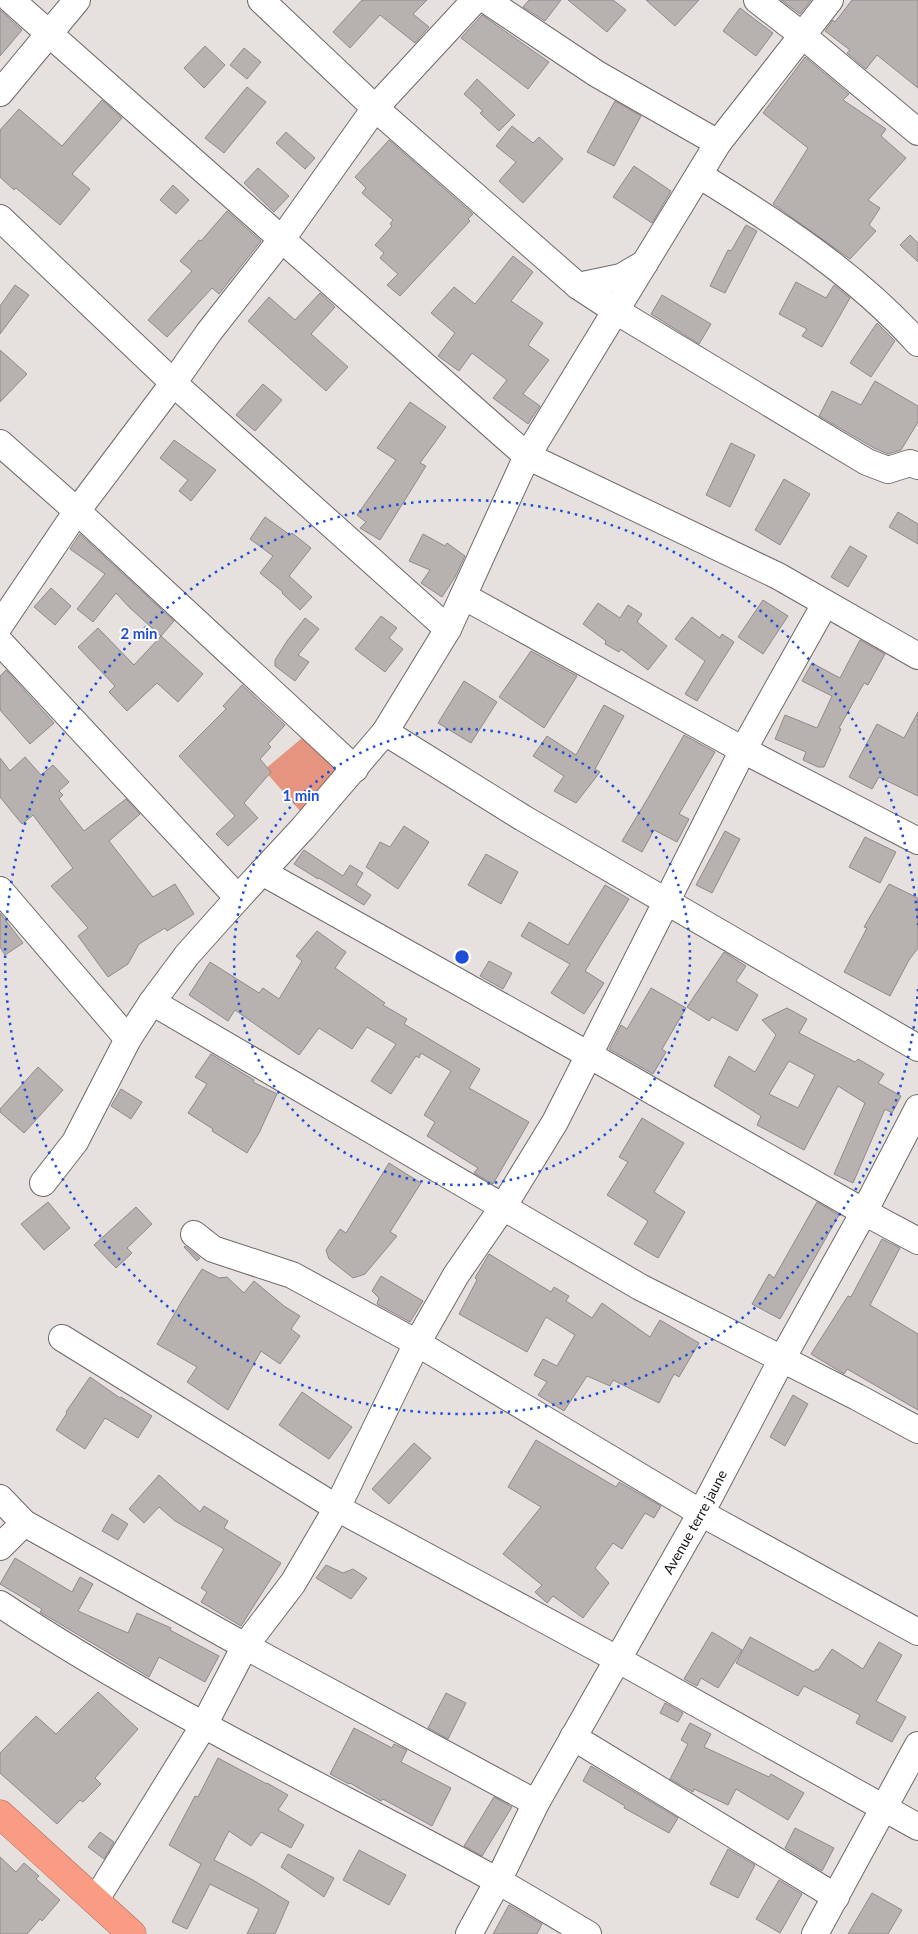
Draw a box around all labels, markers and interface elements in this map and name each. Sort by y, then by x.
text: 2 min [120,624,158,642]
text: 1 min [282,786,320,804]
centre of rings [453,948,471,966]
street label: Avenue terre jaune [659,1467,730,1577]

